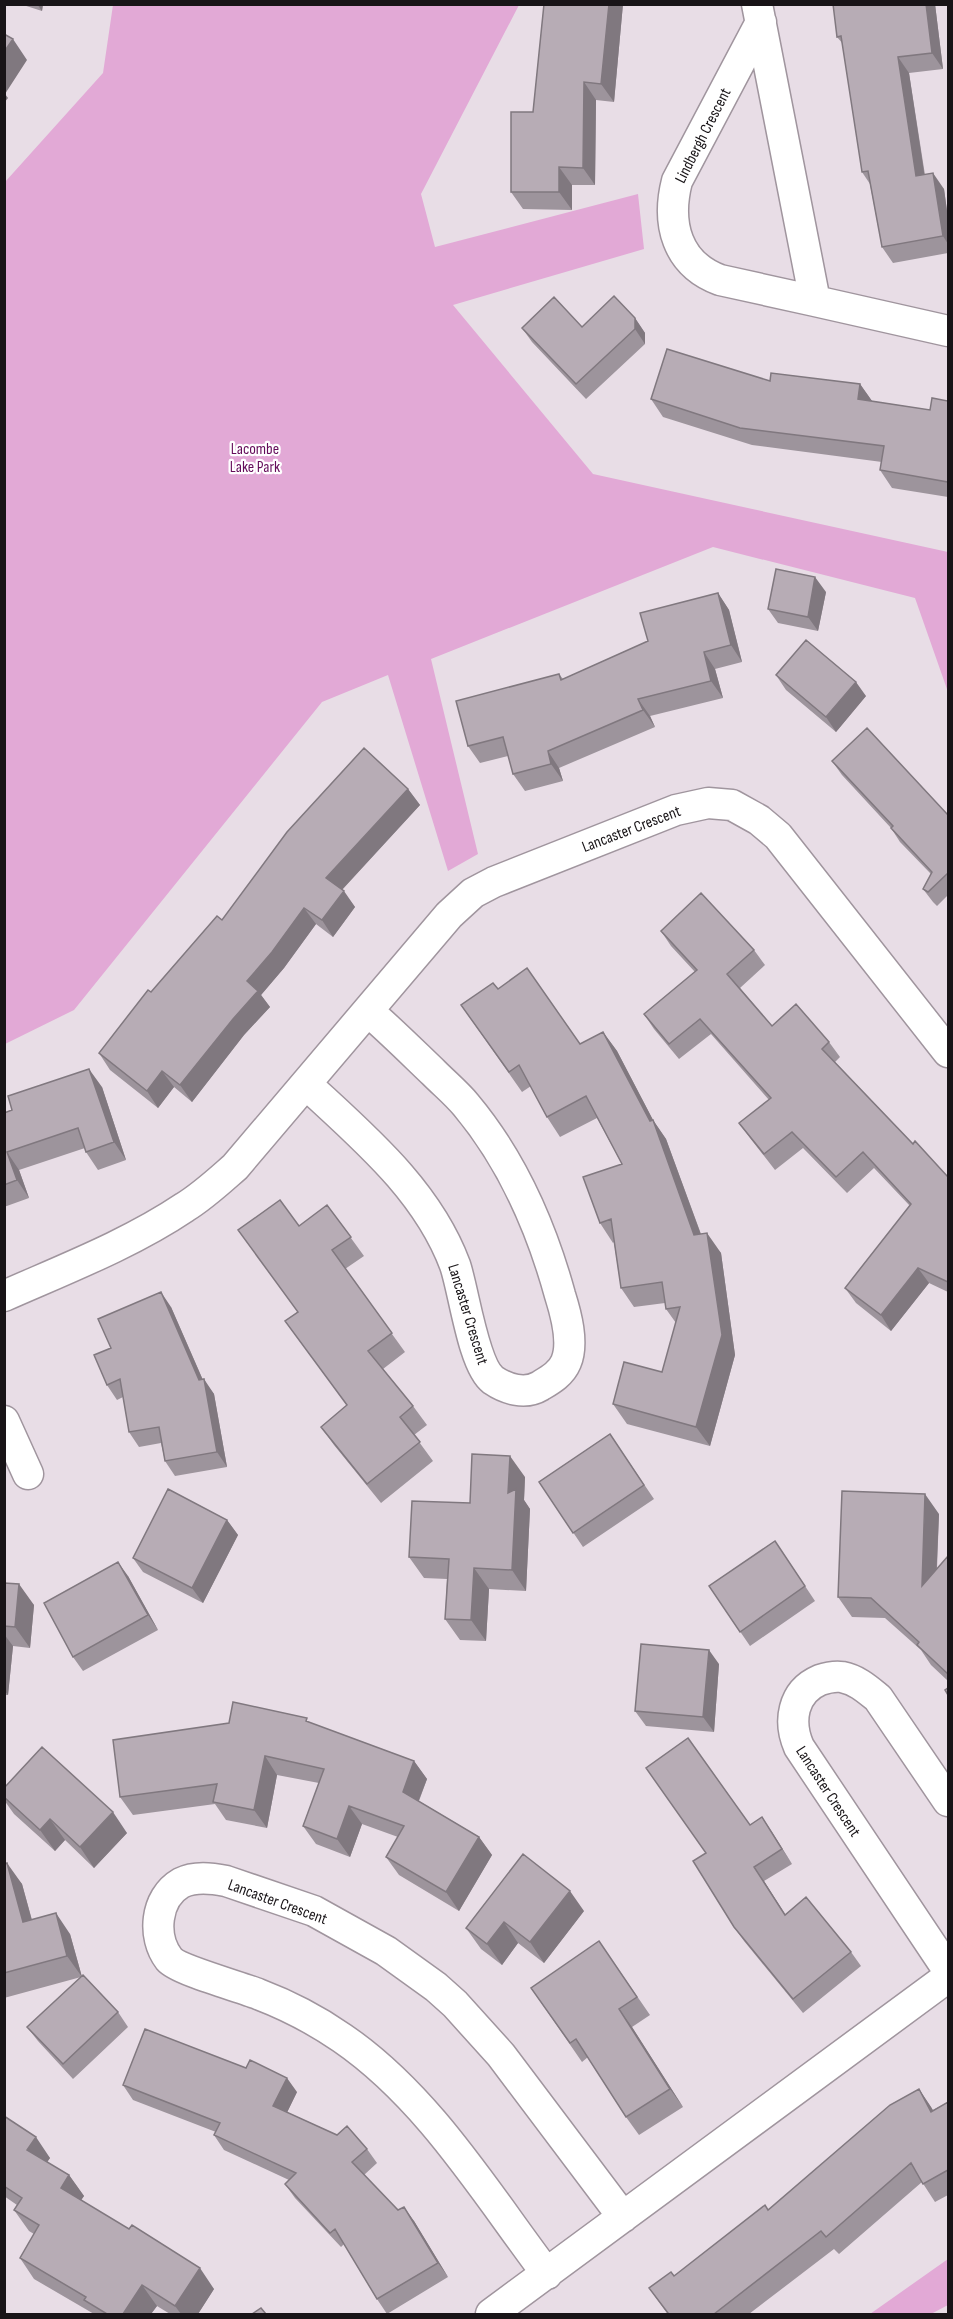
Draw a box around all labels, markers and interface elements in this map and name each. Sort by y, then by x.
street label: Lindbergh Crescent [671,85,736,186]
park label: Lacombe Lake Park [230,440,280,477]
street label: Lancaster Crescent [580,802,684,857]
street label: Lancaster Crescent [443,1262,492,1367]
street label: Lancaster Crescent [791,1743,864,1841]
street label: Lancaster Crescent [225,1876,330,1929]

